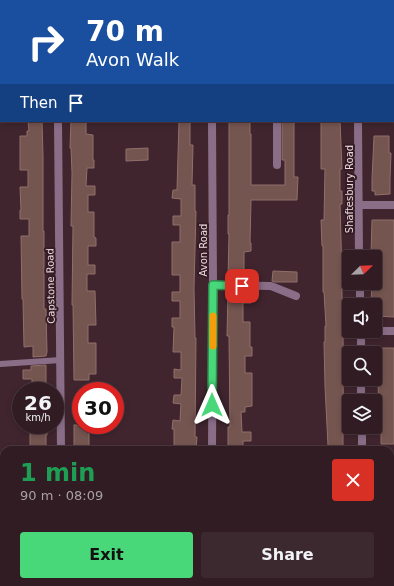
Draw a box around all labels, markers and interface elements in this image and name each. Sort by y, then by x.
text: 70 m [86,15,164,48]
icon: right [20,16,72,68]
text: Avon Walk [86,49,179,70]
icon: arrive [65,92,87,114]
text: Then [20,94,57,112]
street label: Shaftesbury Road [344,145,355,233]
street label: Avon Road [198,224,209,276]
street label: Capstone Road [44,248,57,324]
north arrow [342,250,382,290]
map controls [342,250,382,434]
pin [225,269,259,303]
icon: arrive [231,275,253,297]
button: sound [342,298,382,338]
button: search [342,346,382,386]
speed limit sign: 30 [72,382,124,434]
position arrow [191,384,233,426]
text: 26 [24,391,52,415]
button: layers [342,394,382,434]
text: km/h [25,412,51,423]
text: 1 min [20,459,95,487]
button: close [332,459,374,501]
text: 90 m · 08:09 [20,488,103,503]
button: Exit [20,532,193,578]
button: Share [201,532,374,578]

